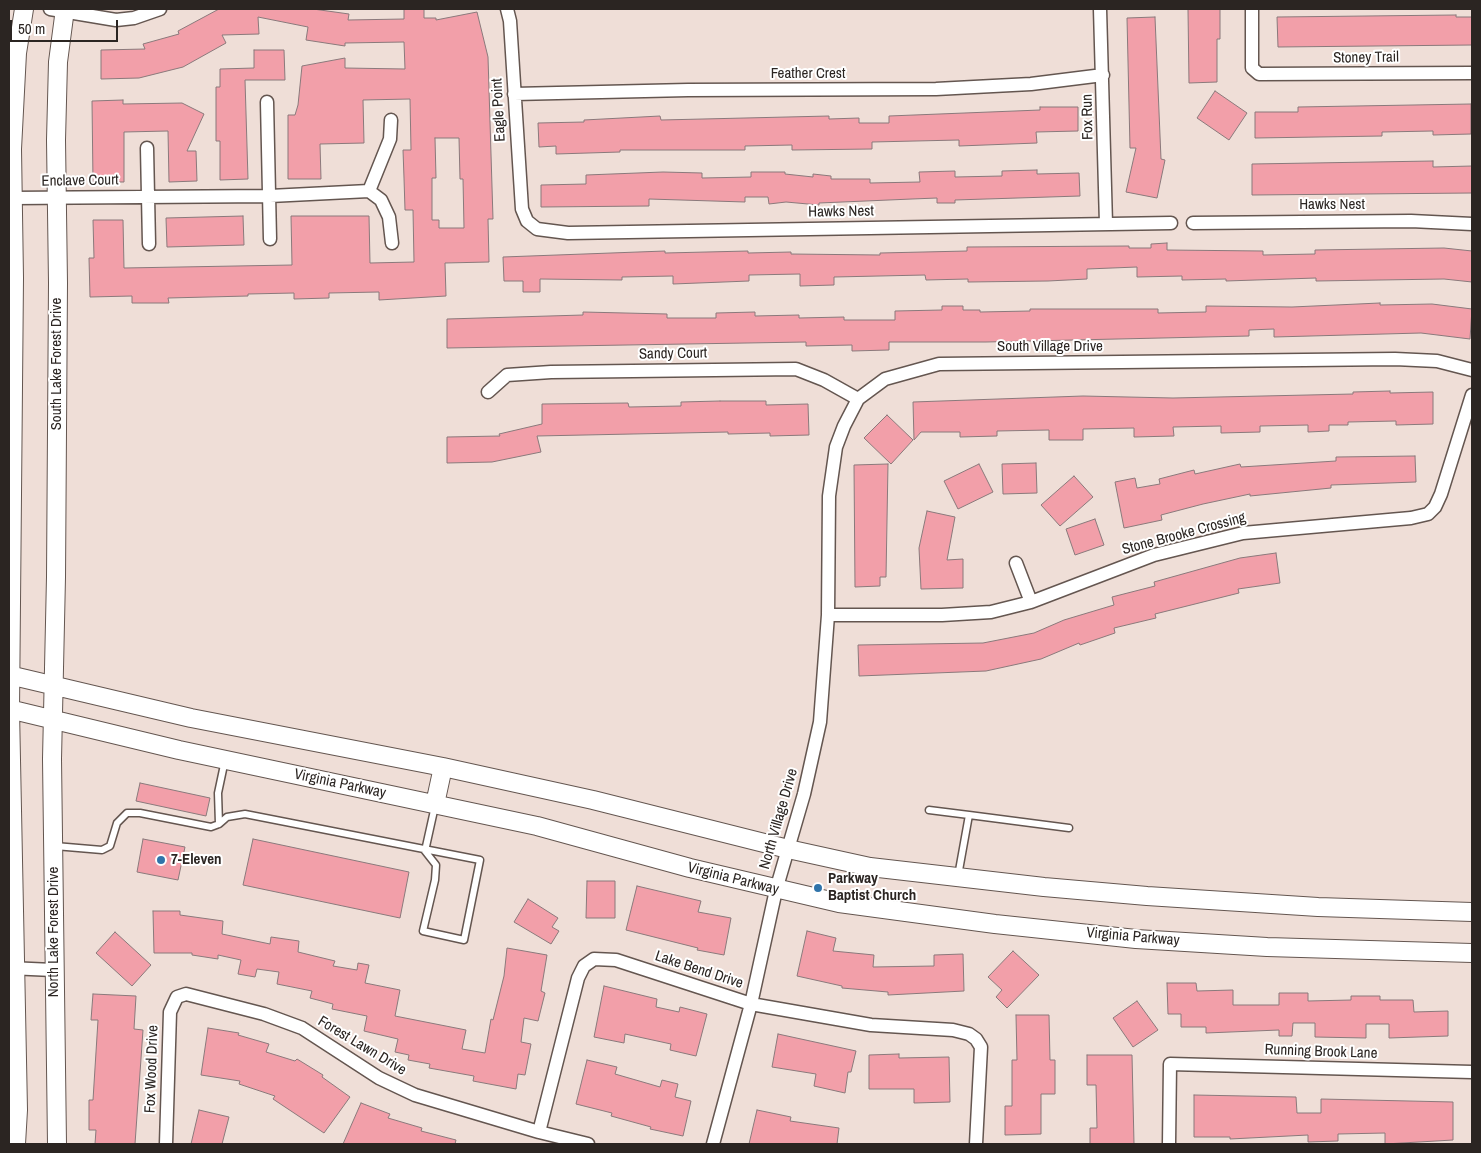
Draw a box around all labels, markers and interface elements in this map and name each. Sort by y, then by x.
scale bar [12,10,120,42]
text: 50 m [18,18,45,39]
street label: Stoney Trail [1333,48,1399,68]
street label: Feather Crest [771,65,845,83]
street label: Eagle Point [488,78,510,142]
street label: Fox Run [1079,94,1097,140]
street label: Enclave Court [41,171,119,191]
street label: Hawks Nest [1299,196,1365,214]
street label: Hawks Nest [808,202,874,222]
street label: South Lake Forest Drive [48,298,66,430]
street label: South Village Drive [997,338,1103,356]
street label: Sandy Court [639,344,707,364]
street label: Stone Brooke Crossing [1120,509,1248,559]
street label: Virginia Parkway [292,765,388,803]
street label: North Village Drive [756,767,802,871]
place label: 7-Eleven [171,851,222,869]
marker: 7-Eleven [155,854,167,866]
street label: Virginia Parkway [685,859,781,899]
street label: North Lake Forest Drive [45,867,63,997]
place label: Parkway Baptist Church [828,870,916,905]
marker: Parkway Baptist Church [812,882,824,894]
street label: Virginia Parkway [1086,924,1180,950]
street label: Lake Bend Drive [653,947,745,993]
street label: Forest Lawn Drive [315,1013,409,1079]
street label: Fox Wood Drive [141,1025,163,1113]
street label: Running Brook Lane [1264,1041,1378,1063]

